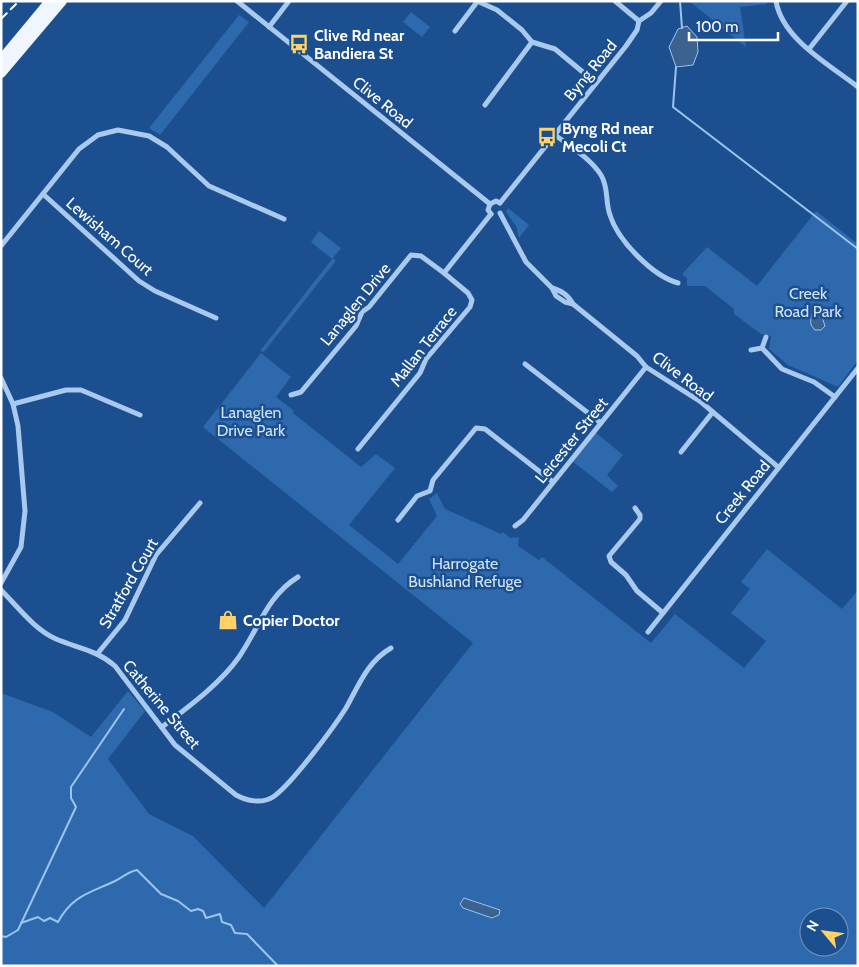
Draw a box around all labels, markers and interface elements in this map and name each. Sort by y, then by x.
scale bar [689,10,778,42]
text: 100 m [696,18,738,36]
place label: Clive Rd near Bandiera St [314,26,405,63]
bus stop icon: Clive Rd near Bandiera St [288,33,310,55]
street label: Byng Road [560,36,621,104]
street label: Clive Road [349,73,416,132]
place label: Byng Rd near Mecoli Ct [562,119,654,156]
bus stop icon: Byng Rd near Mecoli Ct [536,126,558,148]
street label: Lewisham Court [62,193,157,280]
street label: Lanaglen Drive [316,259,394,349]
park label: Creek Road Park [774,284,842,321]
street label: Mallan Terrace [386,302,461,390]
street label: Clive Road [649,347,717,405]
street label: Leicester Street [531,393,612,487]
park label: Lanaglen Drive Park [217,403,286,440]
street label: Creek Road [711,457,774,528]
street label: Stratford Court [95,534,162,632]
park label: Harrogate Bushland Refuge [408,554,522,591]
shop icon: Copier Doctor [217,609,239,631]
place label: Copier Doctor [243,611,340,630]
street label: Catherine Street [119,656,205,753]
north arrow [799,907,849,957]
text: N [802,917,823,934]

